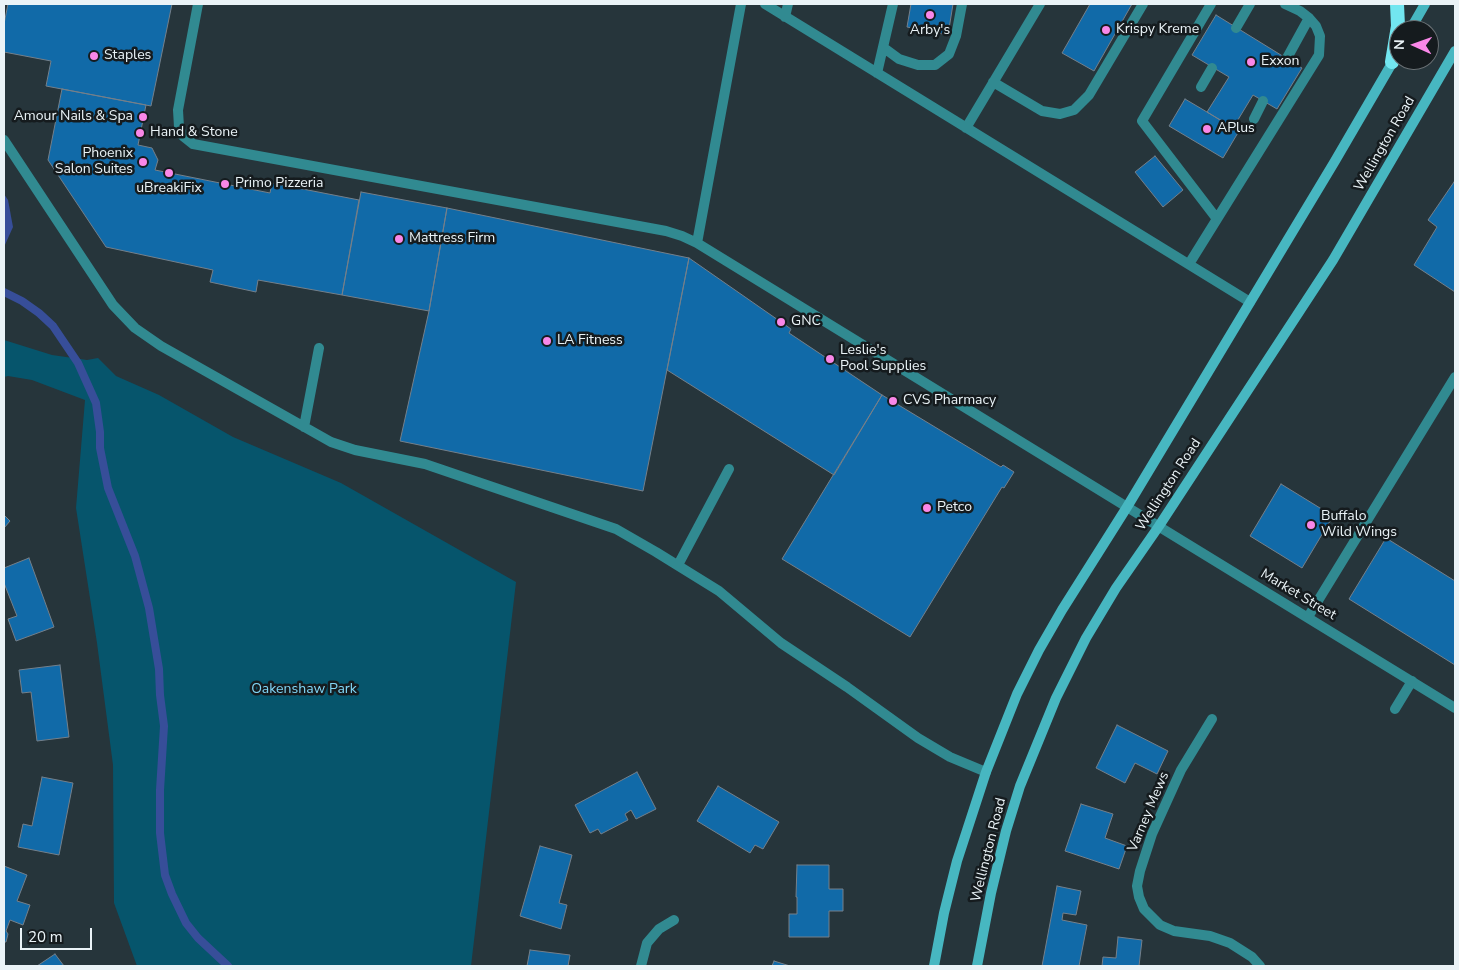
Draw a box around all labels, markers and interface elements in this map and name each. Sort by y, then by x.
marker: Arby's [924,9,936,21]
north arrow [1389,20,1439,70]
place label: Krispy Kreme [1116,22,1199,38]
place label: Arby's [910,23,950,39]
marker: Krispy Kreme [1100,24,1112,36]
text: N [1390,39,1409,50]
place label: Staples [104,48,151,64]
marker: Staples [88,50,100,62]
place label: Exxon [1261,54,1299,70]
marker: Exxon [1245,56,1257,68]
street label: Wellington Road [1351,94,1419,194]
place label: Amour Nails & Spa [14,109,133,125]
marker: Amour Nails & Spa [137,111,149,123]
place label: APlus [1217,121,1255,137]
marker: APlus [1201,123,1213,135]
place label: Hand & Stone [150,125,238,141]
marker: Hand & Stone [134,127,146,139]
place label: Phoenix Salon Suites [55,146,133,178]
marker: Phoenix Salon Suites [137,156,149,168]
marker: uBreakiFix [163,167,175,179]
place label: Primo Pizzeria [235,176,323,192]
marker: Primo Pizzeria [219,178,231,190]
place label: uBreakiFix [136,181,202,197]
place label: Mattress Firm [409,231,495,247]
marker: Mattress Firm [393,233,405,245]
place label: GNC [791,314,821,330]
marker: GNC [775,316,787,328]
place label: LA Fitness [557,333,623,349]
marker: LA Fitness [541,335,553,347]
place label: Leslie's Pool Supplies [840,343,926,376]
marker: Leslie's Pool Supplies [824,353,836,365]
place label: CVS Pharmacy [903,393,996,409]
marker: CVS Pharmacy [887,395,899,407]
street label: Wellington Road [1133,436,1205,534]
place label: Petco [937,500,972,516]
marker: Petco [921,502,933,514]
place label: Buffalo Wild Wings [1321,509,1397,542]
marker: Buffalo Wild Wings [1305,519,1317,531]
street label: Market Street [1257,566,1339,624]
park label: Oakenshaw Park [251,682,357,698]
street label: Varney Mews [1125,770,1173,854]
street label: Wellington Road [968,796,1010,904]
scale bar [22,918,95,950]
text: 20 m [28,927,63,947]

